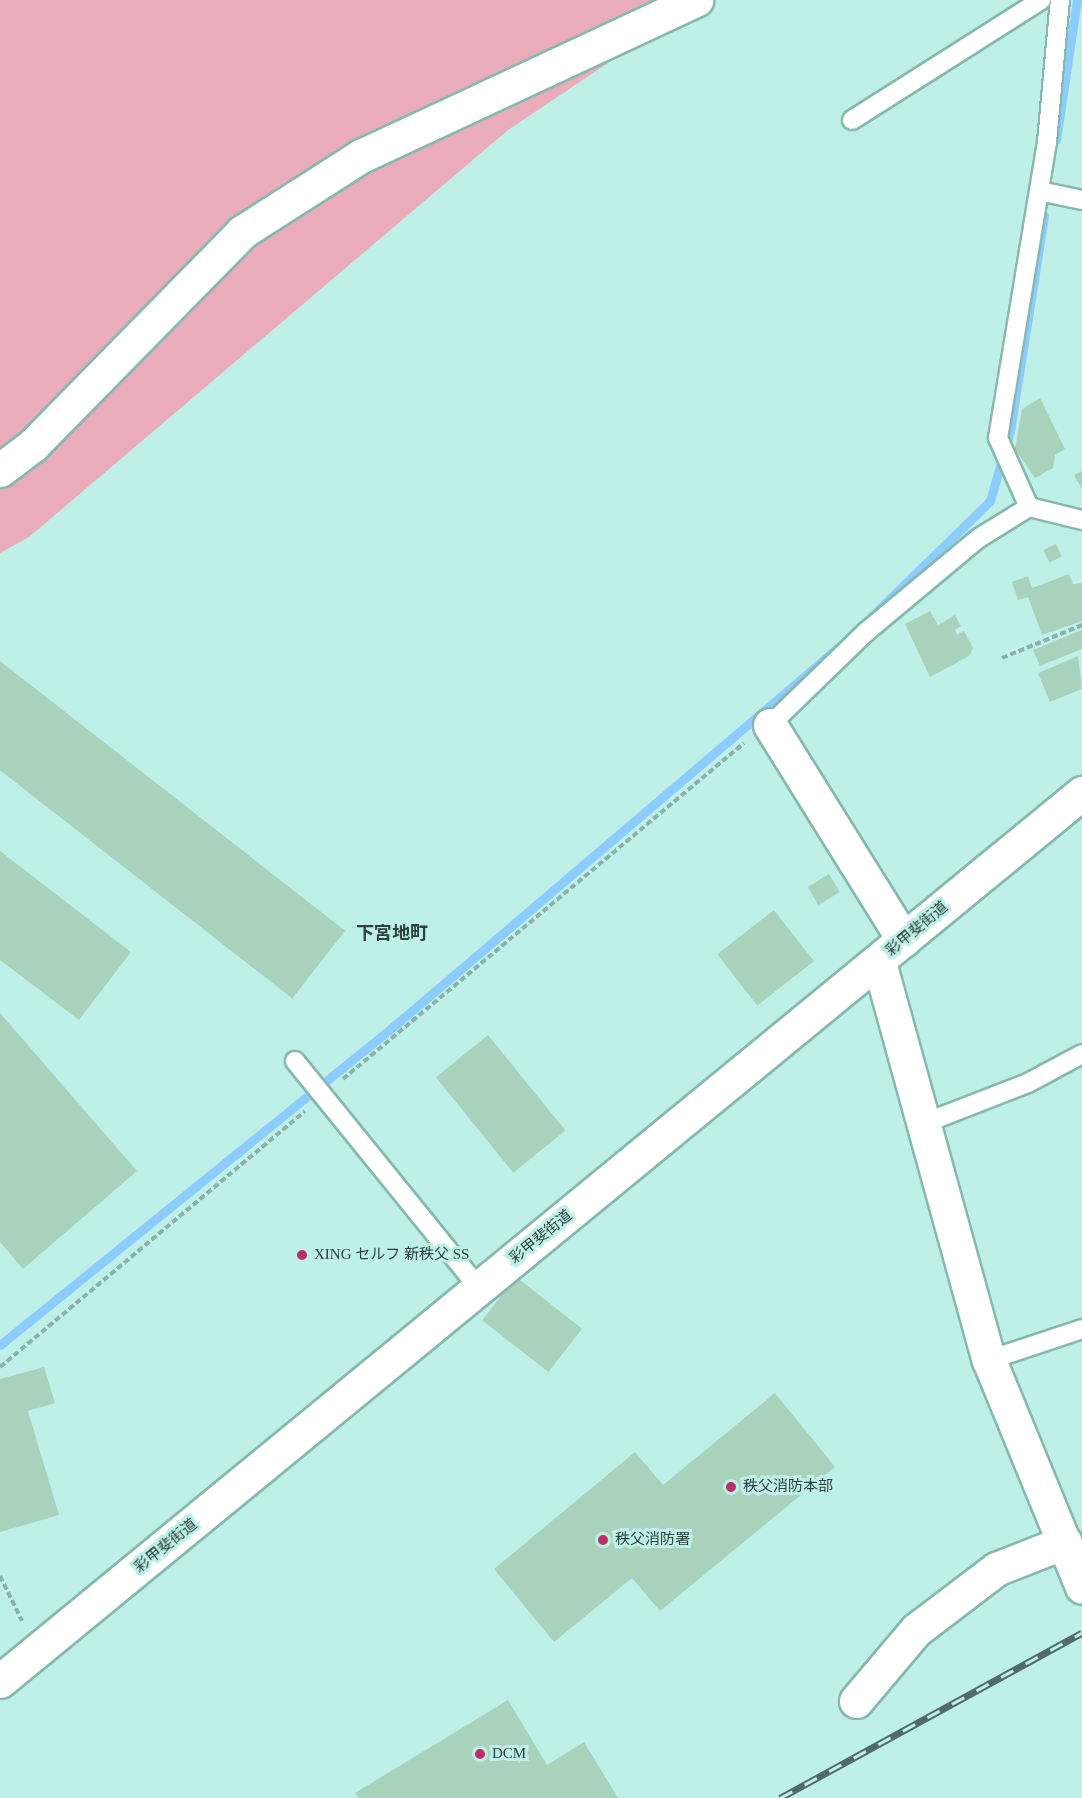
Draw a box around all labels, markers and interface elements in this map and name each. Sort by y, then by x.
street label: 彩甲斐街道 [882,898,952,960]
district label: 下宮地町 [356,922,428,944]
street label: 彩甲斐街道 [506,1206,576,1268]
place label: XING セルフ 新秩父 SS [314,1246,469,1264]
marker: XING セルフ 新秩父 SS [295,1248,309,1262]
place label: 秩父消防本部 [743,1478,833,1496]
marker: 秩父消防本部 [724,1480,738,1494]
street label: 彩甲斐街道 [131,1515,201,1577]
place label: 秩父消防署 [615,1531,690,1549]
marker: 秩父消防署 [596,1533,610,1547]
place label: DCM [492,1745,526,1763]
marker: DCM [473,1747,487,1761]

